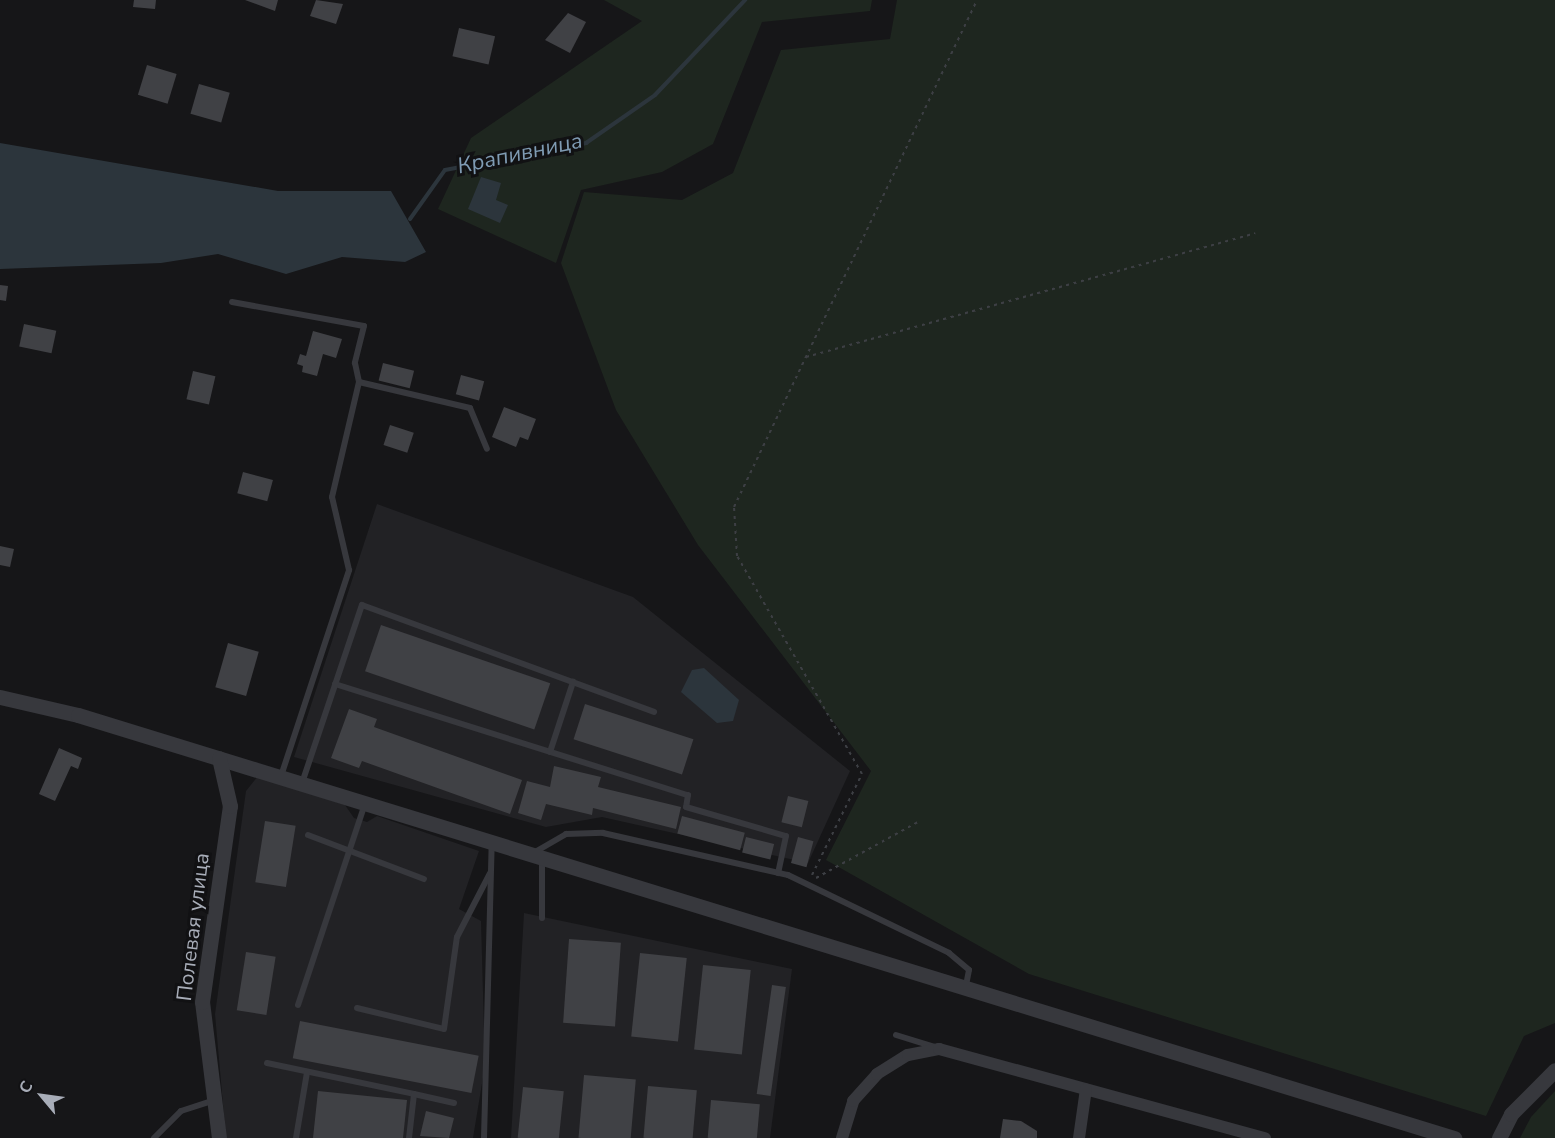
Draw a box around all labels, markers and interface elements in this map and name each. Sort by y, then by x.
water label: Крапивница [455,128,585,180]
street label: Полевая улица [171,851,215,1003]
north arrow [12,1066,72,1126]
text: С [14,1077,39,1097]

